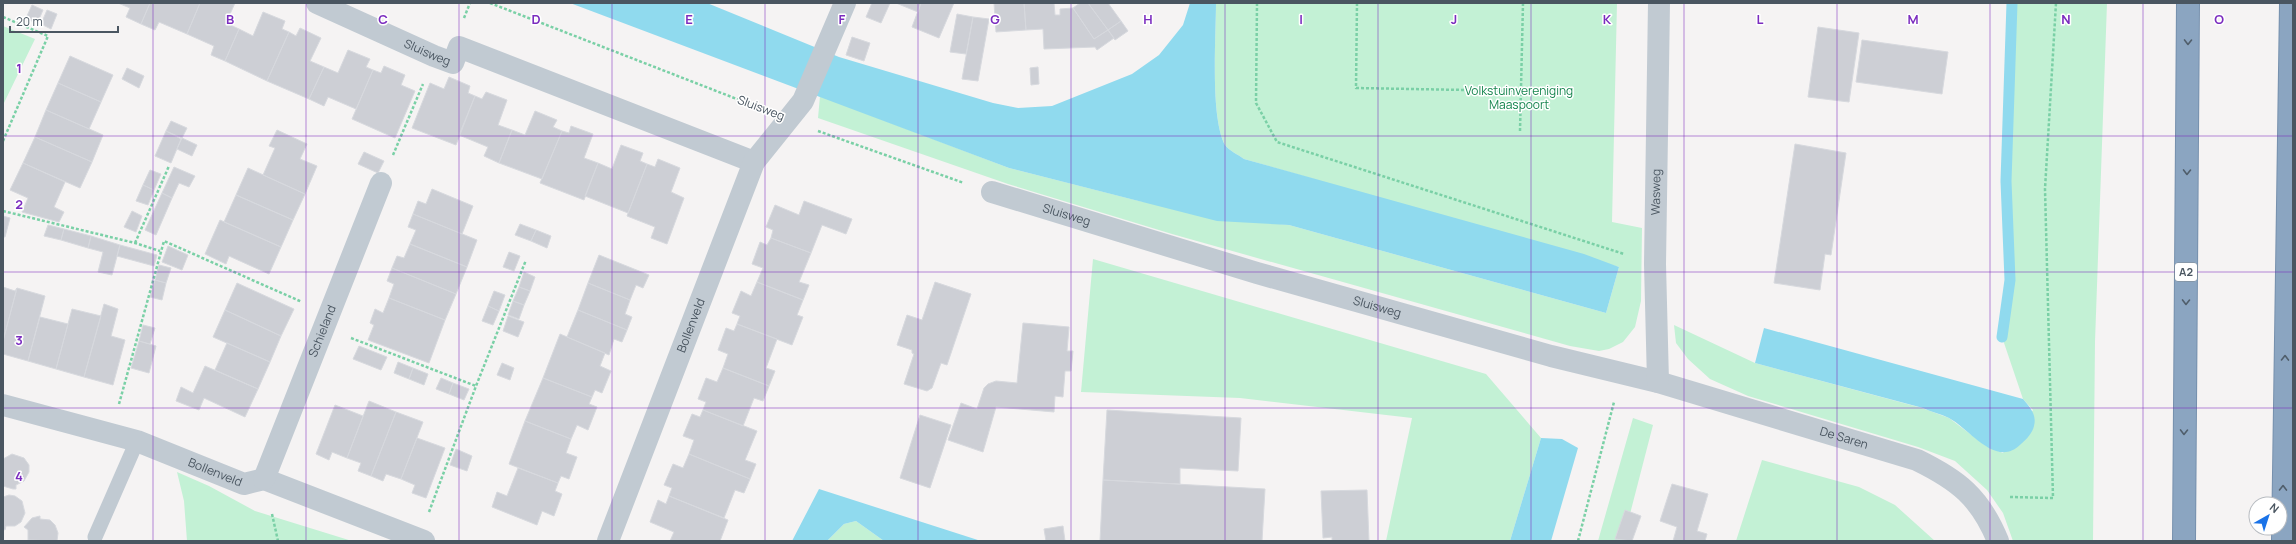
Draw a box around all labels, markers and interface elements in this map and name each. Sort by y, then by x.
scale bar [10,8,118,34]
text: B [226,10,234,28]
text: C [378,10,388,28]
text: D [531,10,541,28]
text: E [685,10,693,28]
text: F [839,10,846,28]
text: G [990,10,1000,28]
text: H [1143,10,1153,28]
text: I [1299,10,1303,28]
text: J [1451,10,1457,28]
text: K [1603,10,1612,28]
text: L [1757,10,1764,28]
text: M [1907,10,1919,28]
text: N [2061,10,2071,28]
text: O [2214,10,2224,28]
text: 20 m [16,13,43,30]
street label: Sluisweg [401,35,453,69]
one-way arrow [2184,39,2192,45]
text: 1 [16,59,22,77]
park label: Volkstuinvereniging Maaspoort [1465,82,1573,113]
street label: Sluisweg [735,91,787,124]
street label: Wasweg [1647,169,1664,215]
one-way arrow [2183,169,2191,175]
text: 2 [15,195,23,213]
street label: Sluisweg [1041,199,1093,230]
road number: A2 [2175,263,2197,281]
street label: Sluisweg [1351,292,1403,321]
street label: Bollenveld [672,296,709,355]
one-way arrow [2181,299,2190,305]
street label: Schieland [304,302,340,360]
text: 3 [15,331,23,349]
one-way arrow [2281,355,2289,361]
street label: De Saren [1818,422,1870,453]
one-way arrow [2180,429,2188,435]
street label: Bollenveld [186,453,245,490]
text: 4 [15,467,23,485]
one-way arrow [2279,485,2287,491]
north arrow [2248,496,2288,536]
text: N [2267,500,2282,516]

